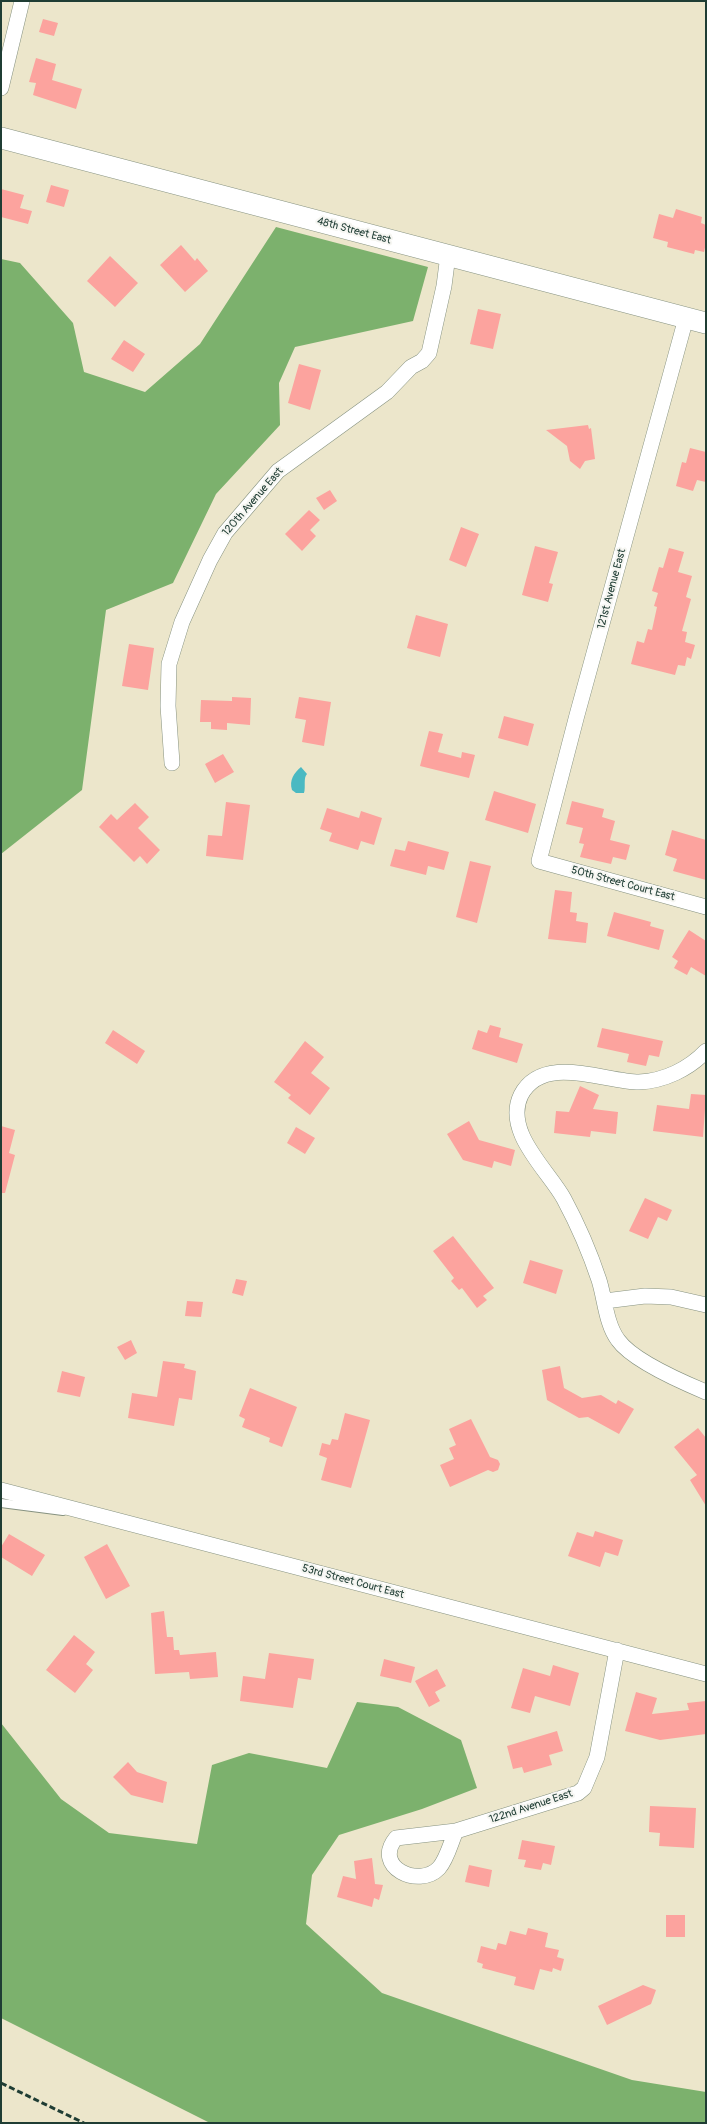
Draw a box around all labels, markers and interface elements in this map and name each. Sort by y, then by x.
street label: 48th Street East [315,215,393,247]
street label: 120th Avenue East [220,465,286,539]
street label: 121st Avenue East [595,547,629,631]
street label: 50th Street Court East [570,864,676,904]
street label: 53rd Street Court East [301,1562,405,1602]
street label: 122nd Avenue East [488,1787,574,1827]

